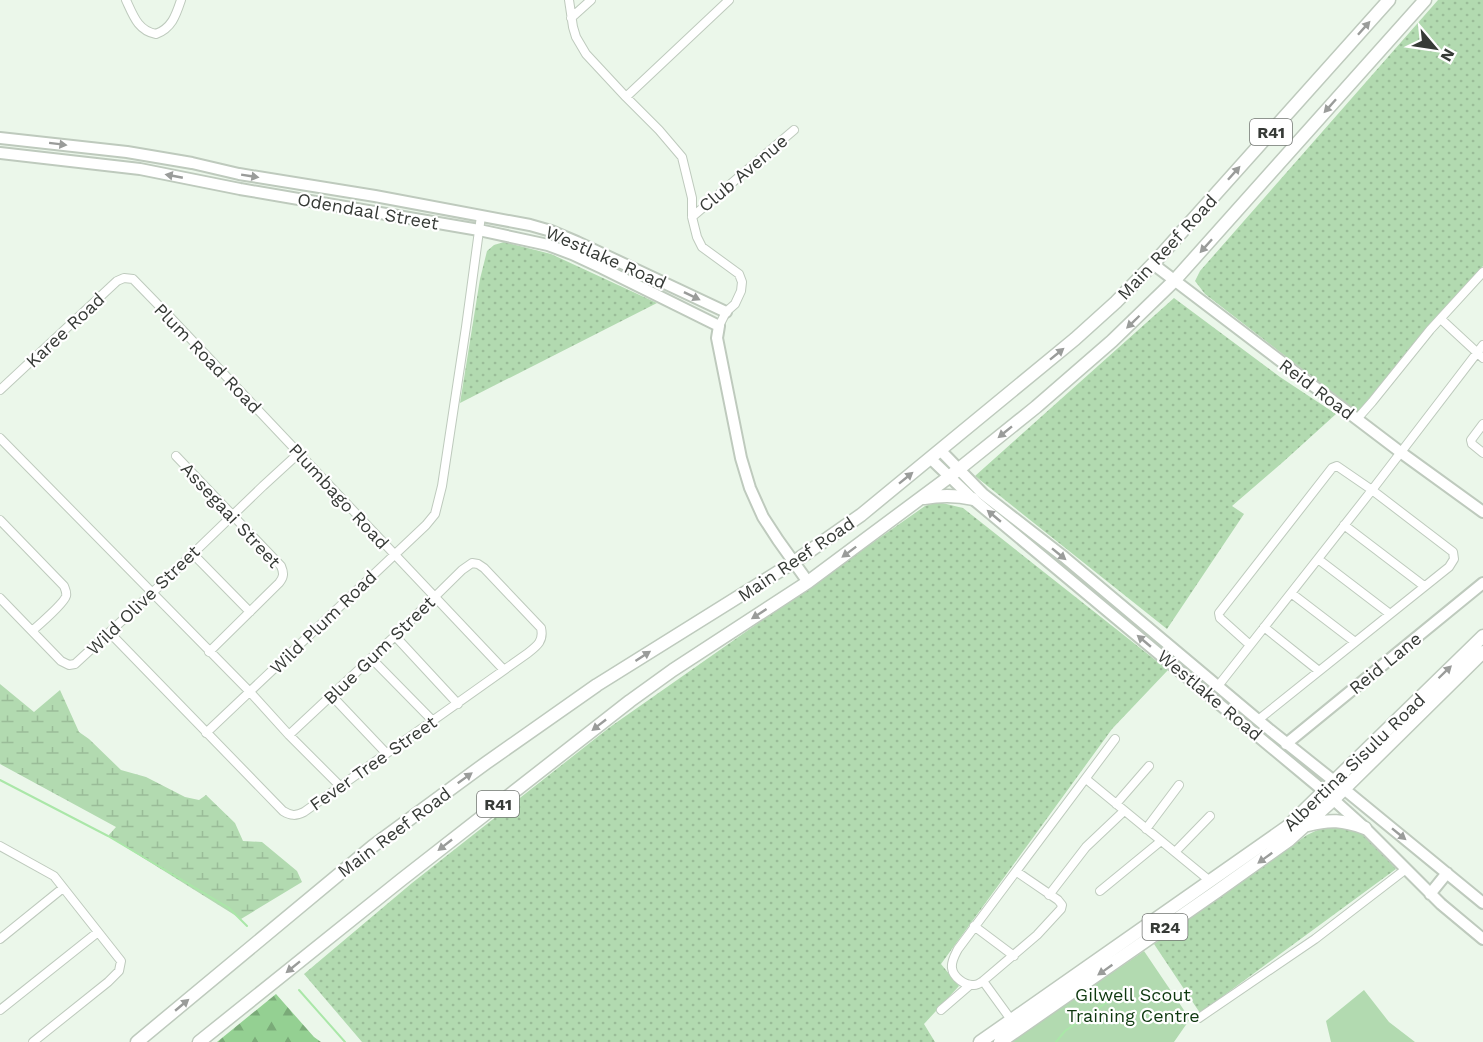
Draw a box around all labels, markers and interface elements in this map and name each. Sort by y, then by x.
north arrow [1405,18,1465,78]
one-way arrow [1357,21,1370,36]
text: N [1436,45,1459,65]
one-way arrow [1324,98,1337,113]
road number: R41 [1250,119,1292,145]
street label: Club Avenue [694,130,792,216]
one-way arrow [49,140,68,149]
one-way arrow [1227,166,1241,181]
one-way arrow [164,171,183,180]
one-way arrow [241,172,260,181]
street label: Odendaal Street [296,188,441,234]
street label: Main Reef Road [1113,190,1221,304]
street label: Westlake Road [542,221,670,293]
one-way arrow [1200,238,1213,253]
street label: Karee Road [21,288,109,372]
one-way arrow [683,291,700,300]
street label: Plum Road Road [150,299,266,417]
one-way arrow [1125,315,1140,329]
one-way arrow [1049,349,1064,361]
street label: Reid Road [1275,354,1359,424]
one-way arrow [998,425,1013,438]
street label: Plumbago Road [285,439,393,553]
street label: Assegaai Street [177,458,285,572]
one-way arrow [898,472,914,485]
one-way arrow [987,510,1002,523]
street label: Main Reef Road [734,512,858,606]
street label: Wild Olive Street [82,540,204,659]
one-way arrow [841,545,856,557]
one-way arrow [1052,547,1067,560]
street label: Wild Plum Road [265,566,381,678]
street label: Blue Gum Street [319,591,439,708]
one-way arrow [751,608,767,619]
street label: Reid Lane [1345,628,1425,698]
one-way arrow [1137,635,1152,648]
street label: Westlake Road [1153,645,1267,745]
one-way arrow [635,650,651,661]
one-way arrow [1438,666,1452,680]
street label: Albertina Sisulu Road [1279,689,1429,835]
street label: Fever Tree Street [305,711,441,815]
one-way arrow [591,718,607,731]
one-way arrow [458,773,473,785]
street label: Main Reef Road [333,783,455,881]
road number: R41 [477,791,519,817]
one-way arrow [1391,827,1407,840]
one-way arrow [438,839,454,851]
one-way arrow [1257,852,1273,864]
road number: R24 [1142,914,1188,940]
one-way arrow [285,960,301,973]
one-way arrow [1098,964,1114,976]
park label: Gilwell Scout Training Centre [1066,984,1200,1026]
one-way arrow [174,998,190,1011]

